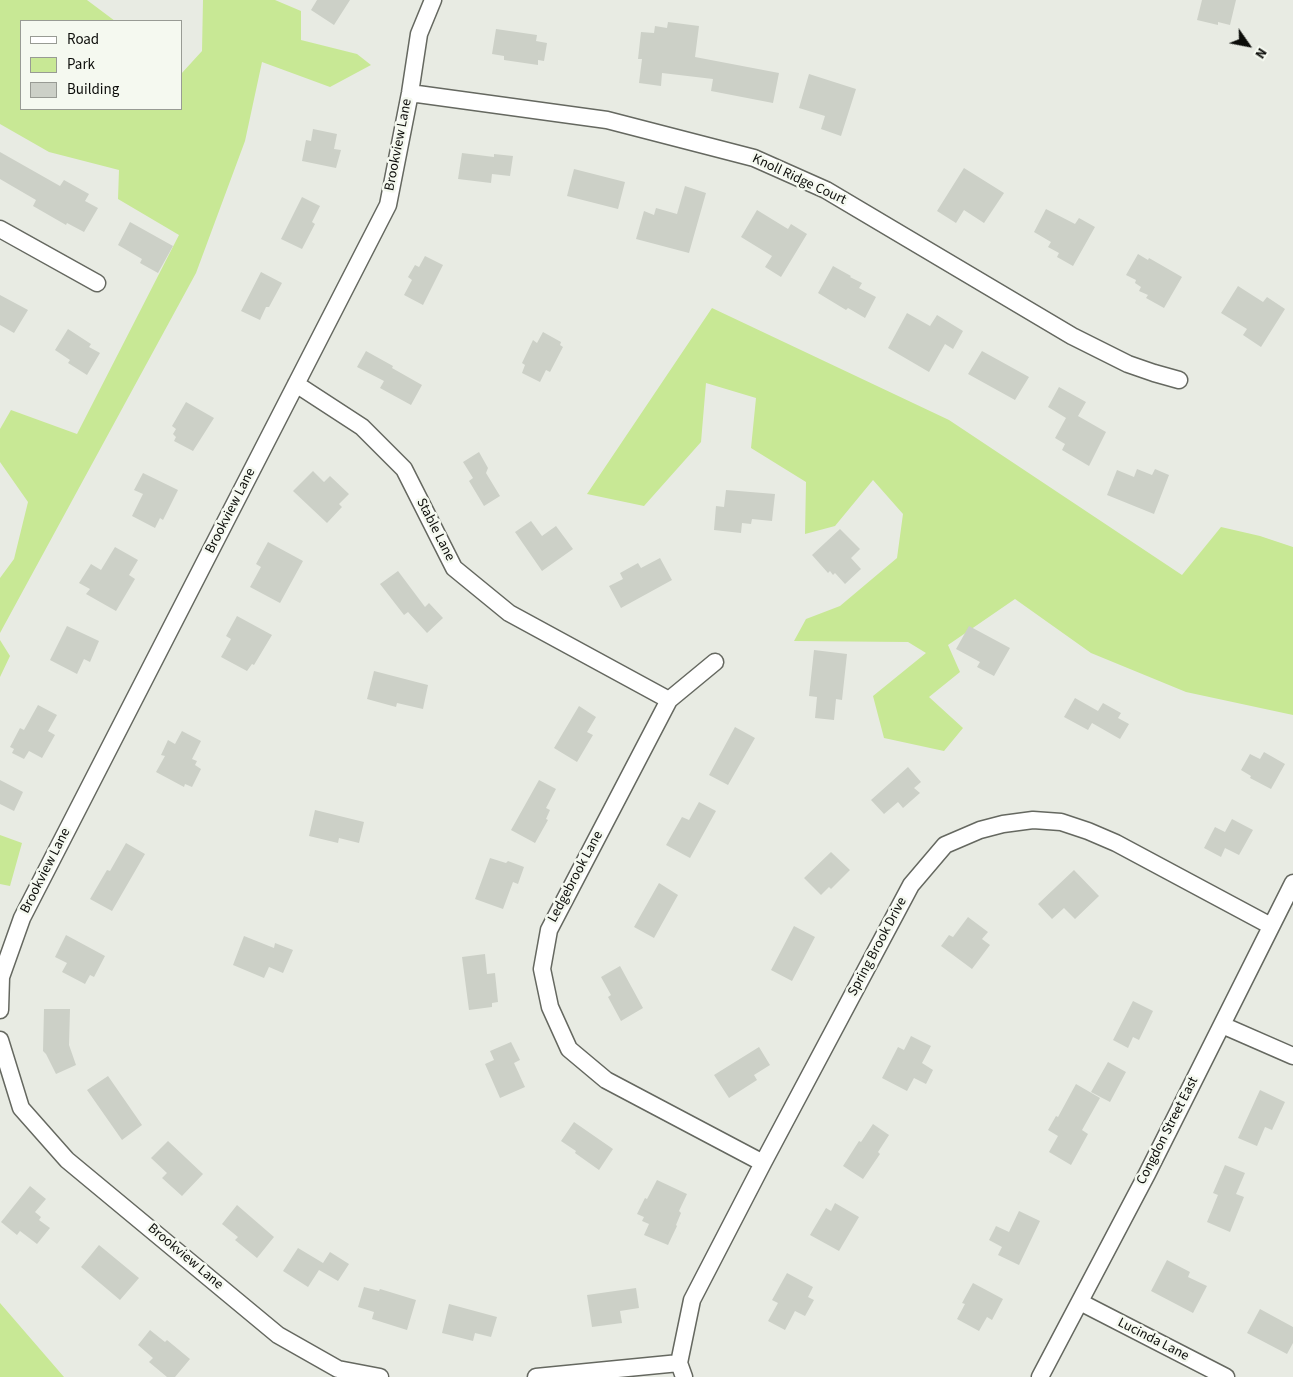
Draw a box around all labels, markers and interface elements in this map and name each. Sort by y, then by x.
legend [20,20,182,110]
north arrow [1223,20,1273,70]
text: Road [67,29,99,50]
text: N [1250,44,1272,63]
text: Park [67,54,95,75]
text: Building [67,79,119,100]
street label: Brookview Lane [382,98,416,192]
street label: Knoll Ridge Court [749,151,849,209]
street label: Brookview Lane [202,466,260,556]
street label: Stable Lane [412,496,458,564]
street label: Brookview Lane [17,826,75,916]
street label: Ledgebrook Lane [545,828,607,926]
street label: Spring Brook Drive [845,895,911,999]
street label: Congdon Street East [1134,1074,1202,1188]
street label: Brookview Lane [144,1221,226,1293]
street label: Lucinda Lane [1115,1315,1191,1365]

